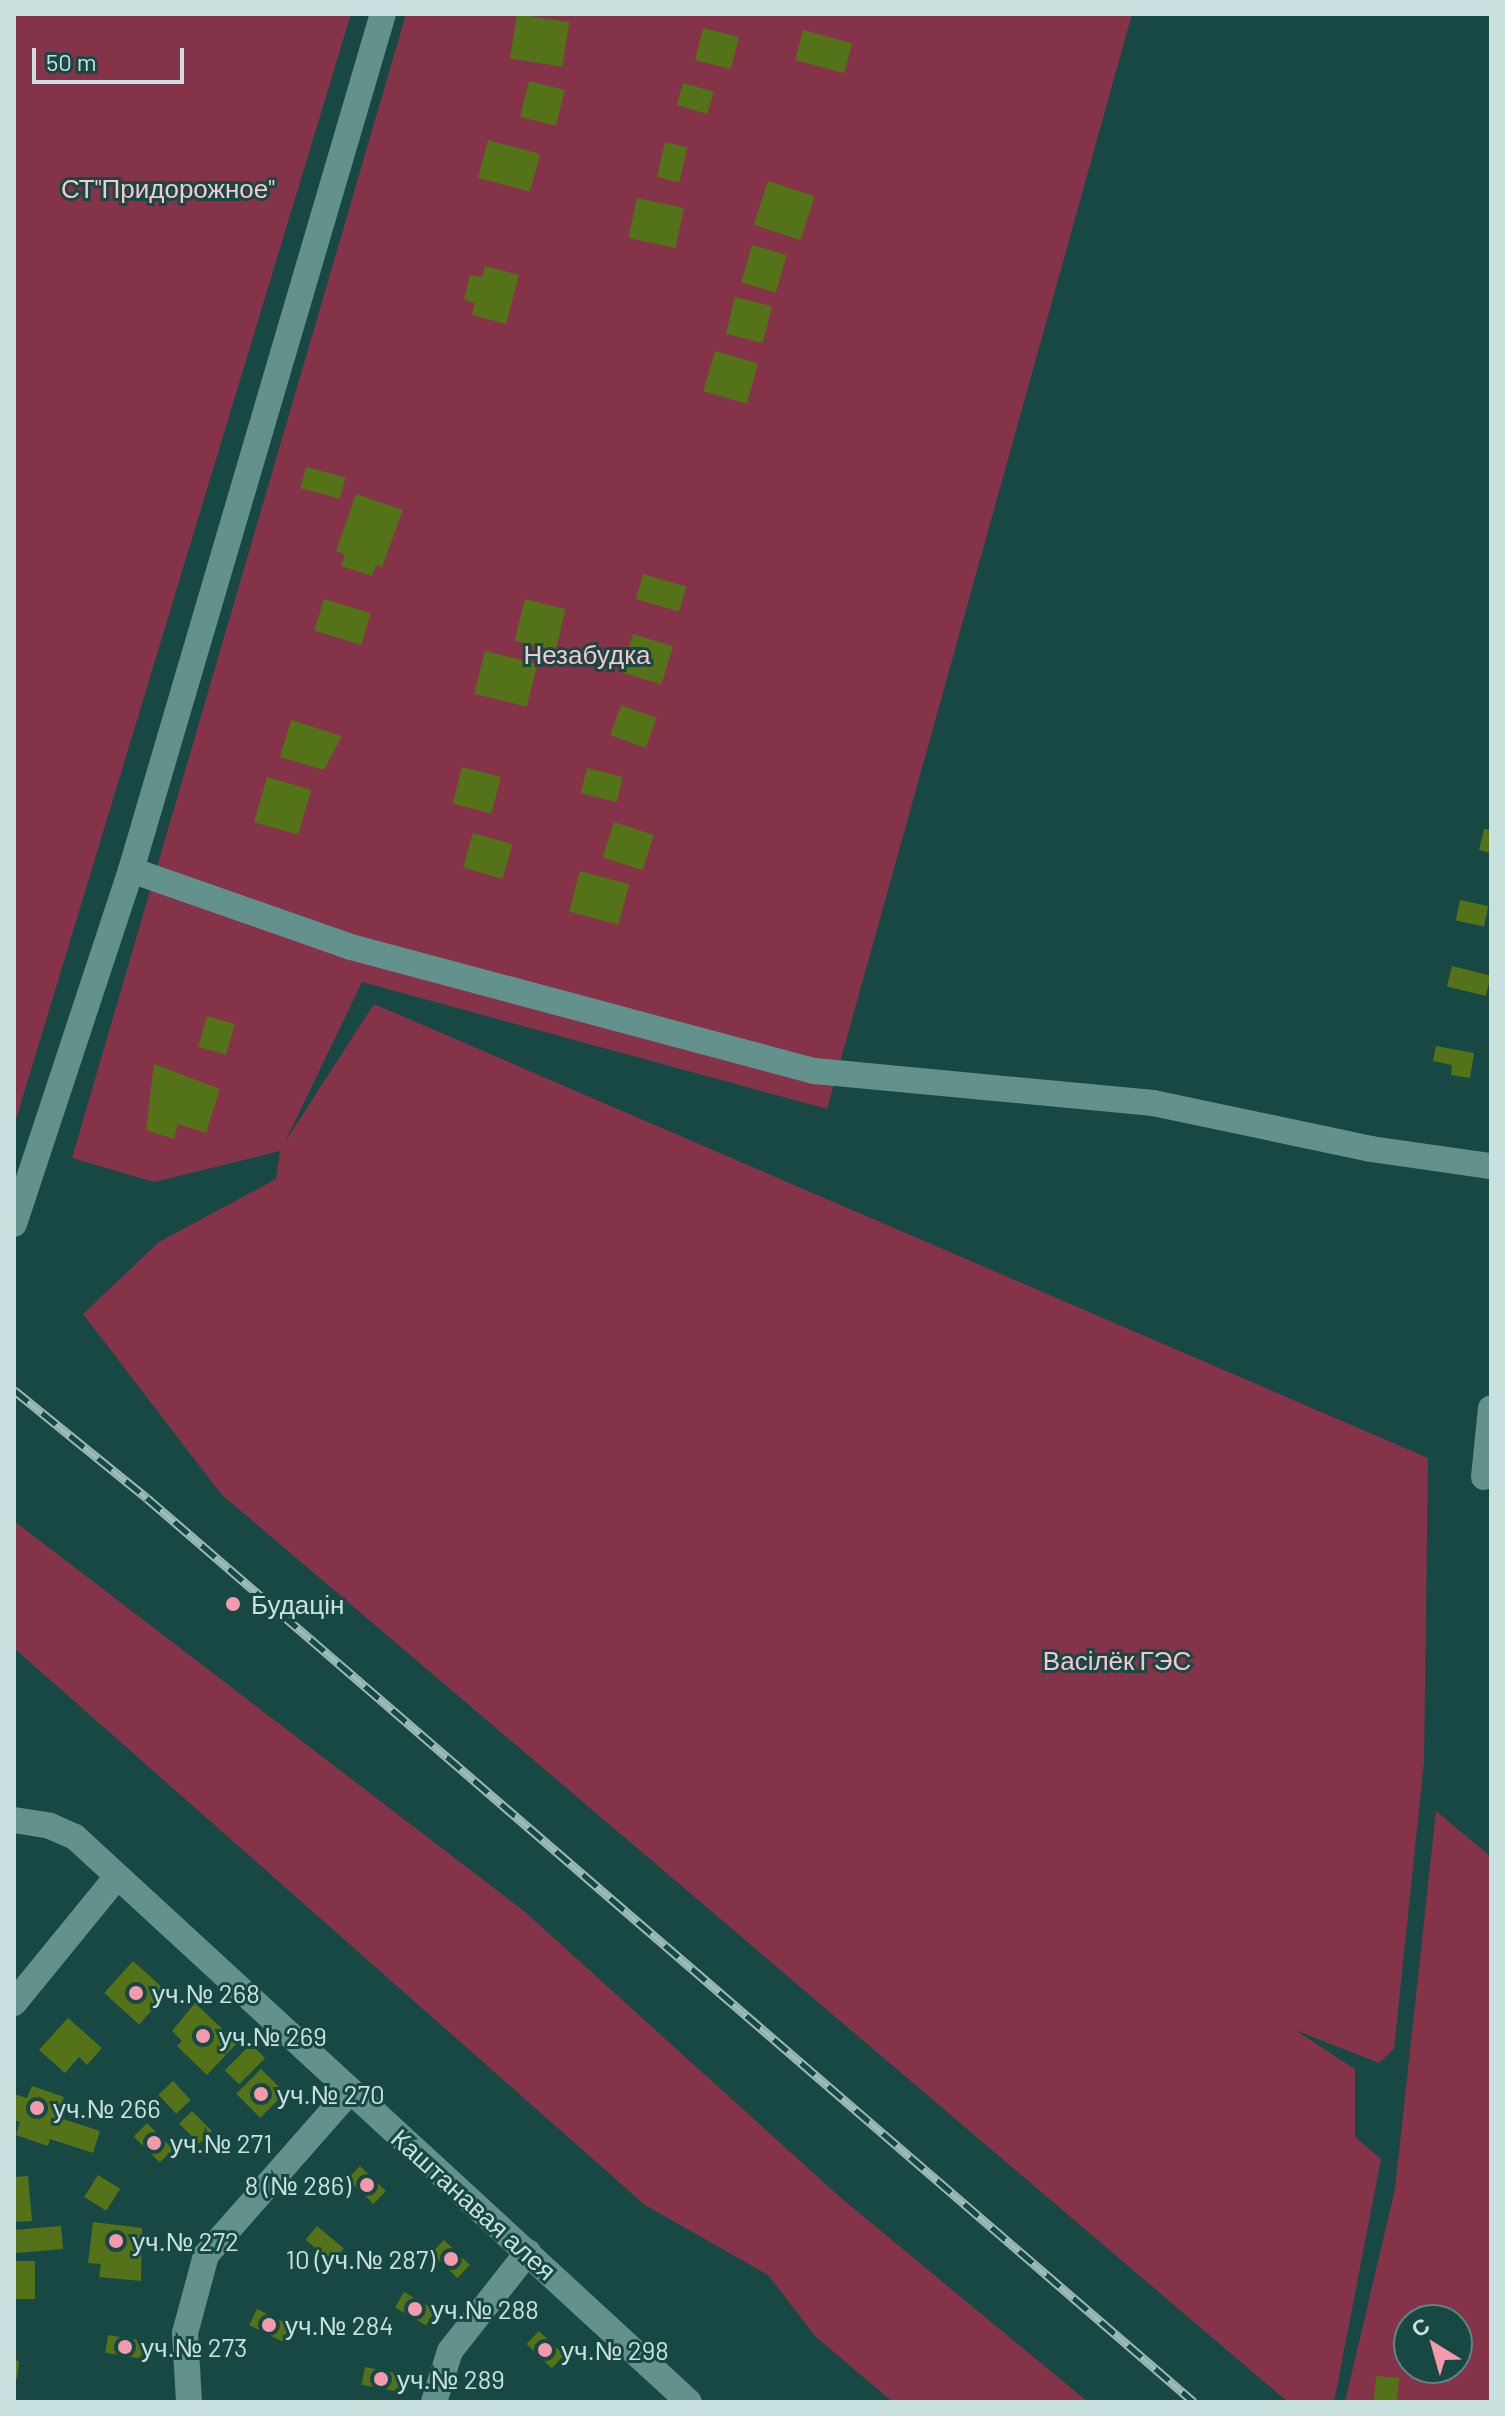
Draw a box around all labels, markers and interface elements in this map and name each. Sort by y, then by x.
scale bar [36,32,188,82]
text: 50 m [46,47,97,76]
park label: СТ"Придорожное" [61,172,275,204]
park label: Незабудка [523,638,651,670]
place label: Будацін [251,1588,344,1620]
marker: Будацін [222,1593,244,1615]
park label: Васілёк ГЭС [1043,1644,1191,1676]
place label: уч.№ 268 [152,1977,260,2009]
marker: уч.№ 268 [127,1984,145,2002]
place label: уч.№ 269 [219,2020,327,2052]
marker: уч.№ 269 [194,2027,212,2045]
place label: уч.№ 270 [277,2078,385,2110]
marker: уч.№ 270 [252,2085,270,2103]
place label: уч.№ 266 [53,2092,161,2124]
marker: уч.№ 266 [28,2099,46,2117]
street label: Каштанавая алея [385,2122,563,2286]
place label: уч.№ 271 [170,2127,272,2159]
marker: уч.№ 271 [145,2134,163,2152]
place label: 8 (№ 286) [245,2169,351,2201]
marker: 8 (№ 286) [358,2176,376,2194]
place label: уч.№ 272 [132,2225,239,2257]
marker: уч.№ 272 [107,2232,125,2250]
place label: 10 (уч.№ 287) [286,2243,435,2275]
marker: 10 (уч.№ 287) [442,2250,460,2268]
place label: уч.№ 288 [431,2293,539,2325]
marker: уч.№ 288 [406,2300,424,2318]
north arrow [1393,2304,1473,2384]
place label: уч.№ 284 [285,2309,394,2341]
text: С [1406,2311,1434,2342]
marker: уч.№ 284 [260,2316,278,2334]
place label: уч.№ 273 [141,2331,247,2363]
place label: уч.№ 298 [561,2334,669,2366]
marker: уч.№ 273 [116,2338,134,2356]
marker: уч.№ 298 [536,2341,554,2359]
place label: уч.№ 289 [397,2363,505,2395]
marker: уч.№ 289 [372,2370,390,2388]

